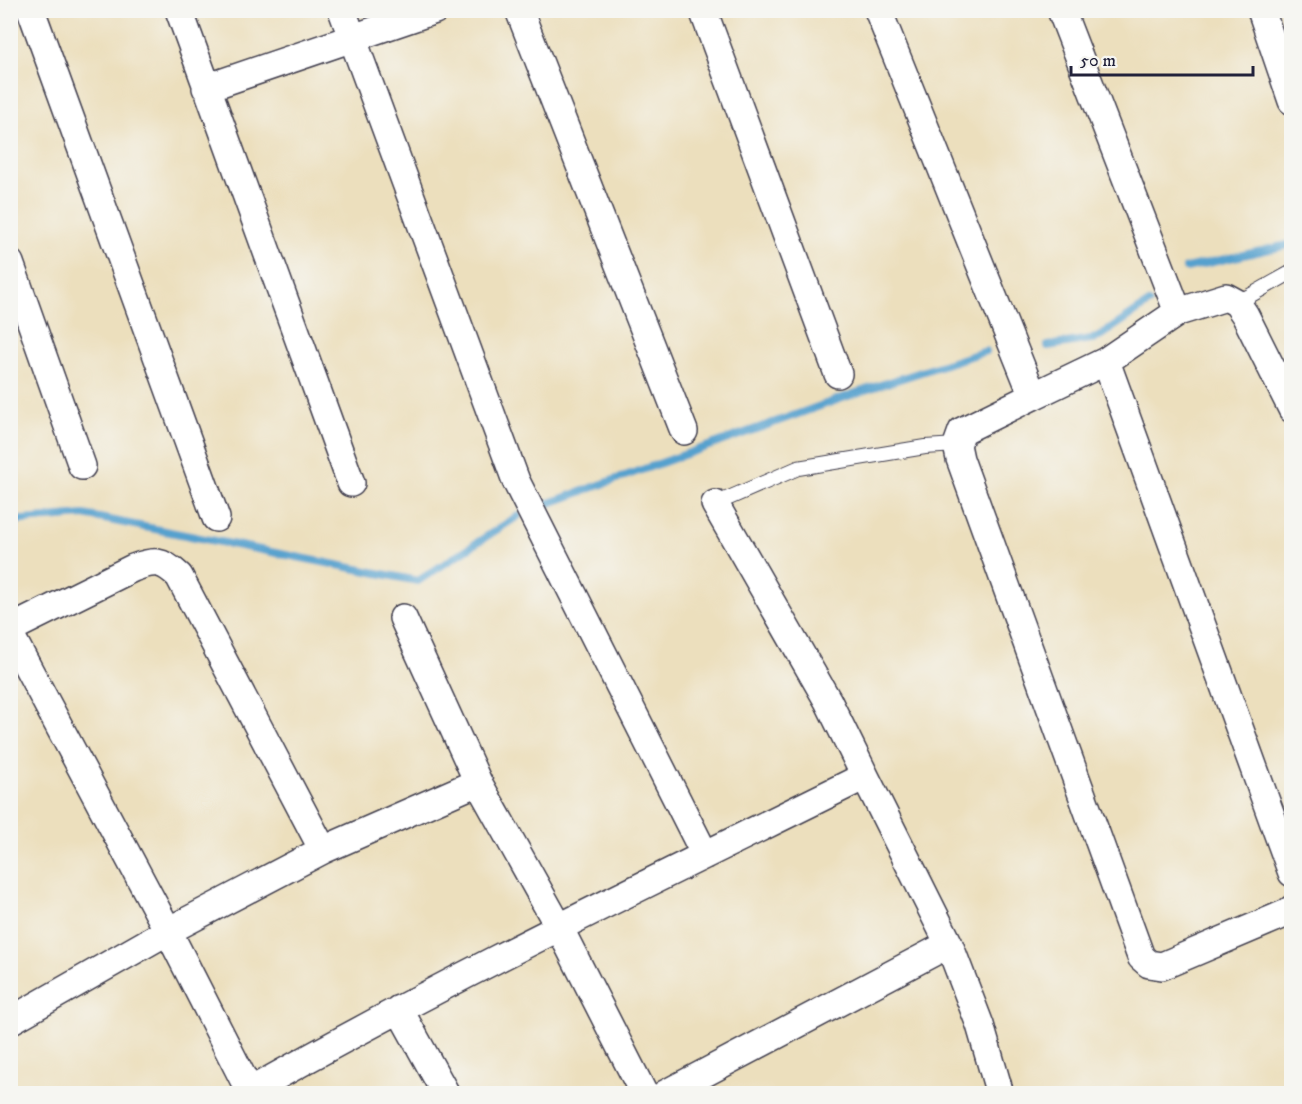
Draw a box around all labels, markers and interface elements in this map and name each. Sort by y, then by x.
scale bar [1071,39,1252,77]
text: 50 m [1080,50,1116,72]

